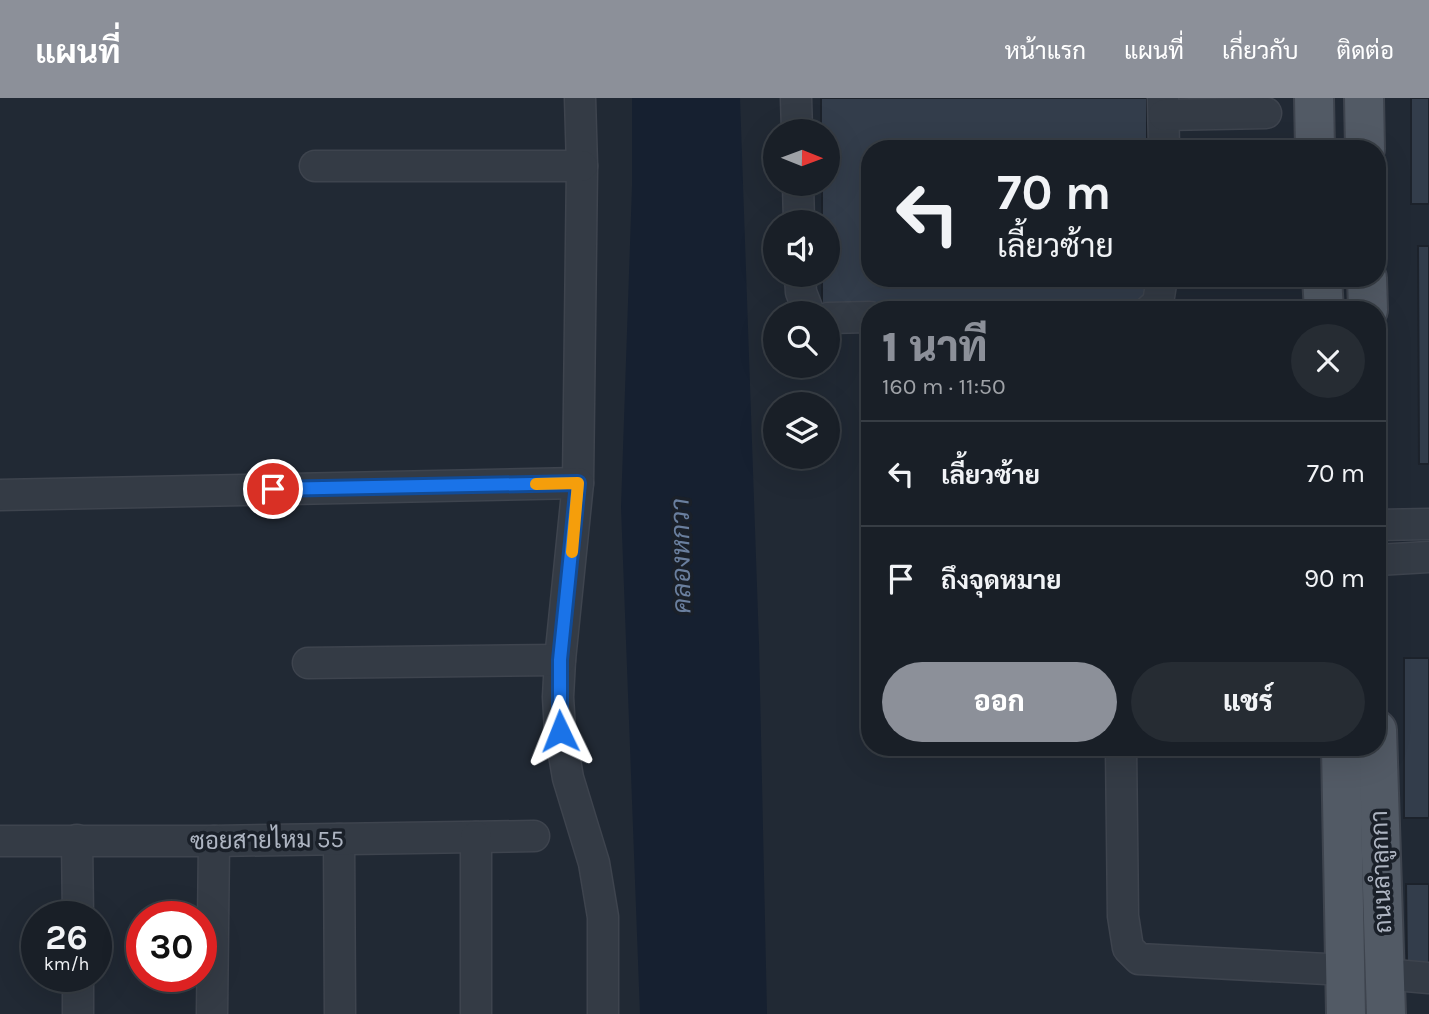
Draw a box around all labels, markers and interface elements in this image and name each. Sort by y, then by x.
text: แผนที่ [35,33,121,71]
text: หน้าแรก [1005,37,1086,65]
text: แผนที่ [1124,37,1184,65]
text: เกี่ยวกับ [1222,37,1299,65]
text: ติดต่อ [1337,37,1394,65]
north arrow [763,119,840,196]
map controls [763,119,840,469]
text: 70 m [997,164,1111,221]
icon: left [882,168,973,259]
button: sound [763,210,840,287]
text: เลี้ยวซ้าย [997,228,1114,265]
button: search [763,301,840,378]
text: 1 นาที [882,322,987,372]
button: close [1291,324,1365,398]
text: 160 m · 11:50 [882,373,1006,400]
button: layers [763,392,840,469]
icon: left [882,455,920,493]
text: 70 m [1307,458,1365,489]
pin [243,459,303,519]
text: เลี้ยวซ้าย [941,460,1040,491]
icon: arrive [254,470,292,508]
water label: คลองหกวา [664,498,698,614]
icon: arrive [882,560,920,598]
text: 90 m [1304,563,1365,594]
text: ถึงจุดหมาย [941,565,1062,596]
button: ออก [882,662,1117,742]
button: แชร์ [1131,662,1365,742]
position arrow [523,694,597,768]
street label: ถนนลำลูกกา [1365,810,1400,934]
street label: ซอยสายไหม 55 [190,823,344,855]
speed limit sign: 30 [126,901,217,992]
text: 26 [45,917,88,958]
text: km/h [44,953,89,975]

